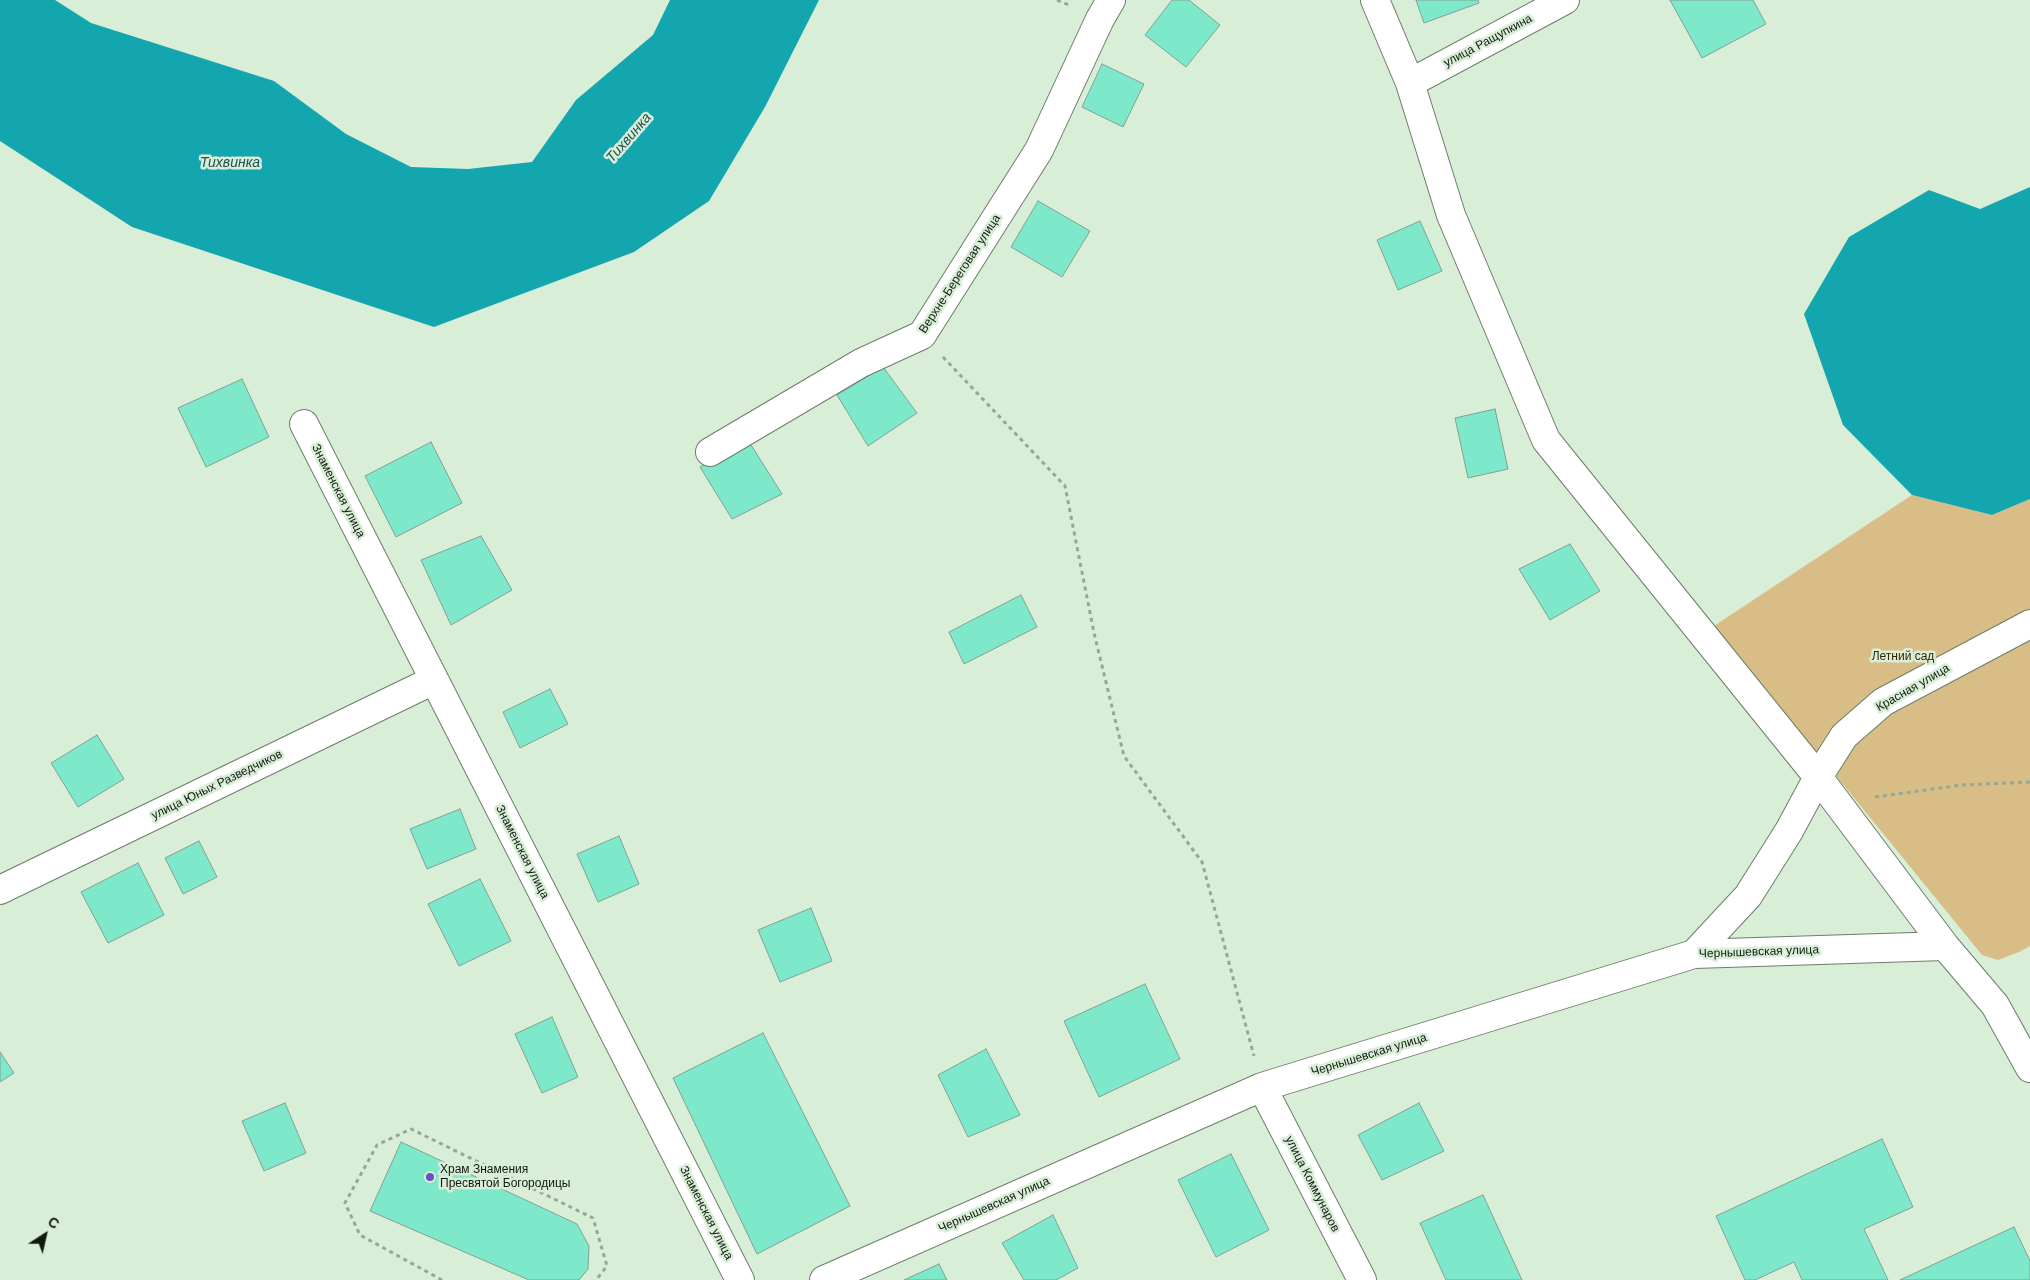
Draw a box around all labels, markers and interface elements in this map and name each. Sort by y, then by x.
street label: улица Ращупкина [1441,12,1535,70]
water label: Тихвинка [603,110,655,166]
water label: Тихвинка [200,155,260,171]
street label: Верхне-Береговая улица [916,212,1004,336]
street label: Знаменская улица [308,442,368,540]
park label: Летний сад [1872,650,1934,664]
street label: Красная улица [1874,661,1952,715]
street label: улица Юных Разведчиков [149,747,285,823]
street label: Знаменская улица [492,803,552,901]
street label: Чернышевская улица [1699,943,1819,961]
street label: Чернышевская улица [1309,1031,1429,1079]
street label: улица Коммунаров [1282,1134,1342,1234]
place label: Храм Знамения Пресвятой Богородицы [440,1163,570,1191]
street label: Знаменская улица [676,1164,736,1262]
marker: Храм Знамения Пресвятой Богородицы [424,1171,436,1183]
street label: Чернышевская улица [936,1174,1052,1236]
north arrow [20,1210,70,1260]
text: С [45,1213,62,1232]

